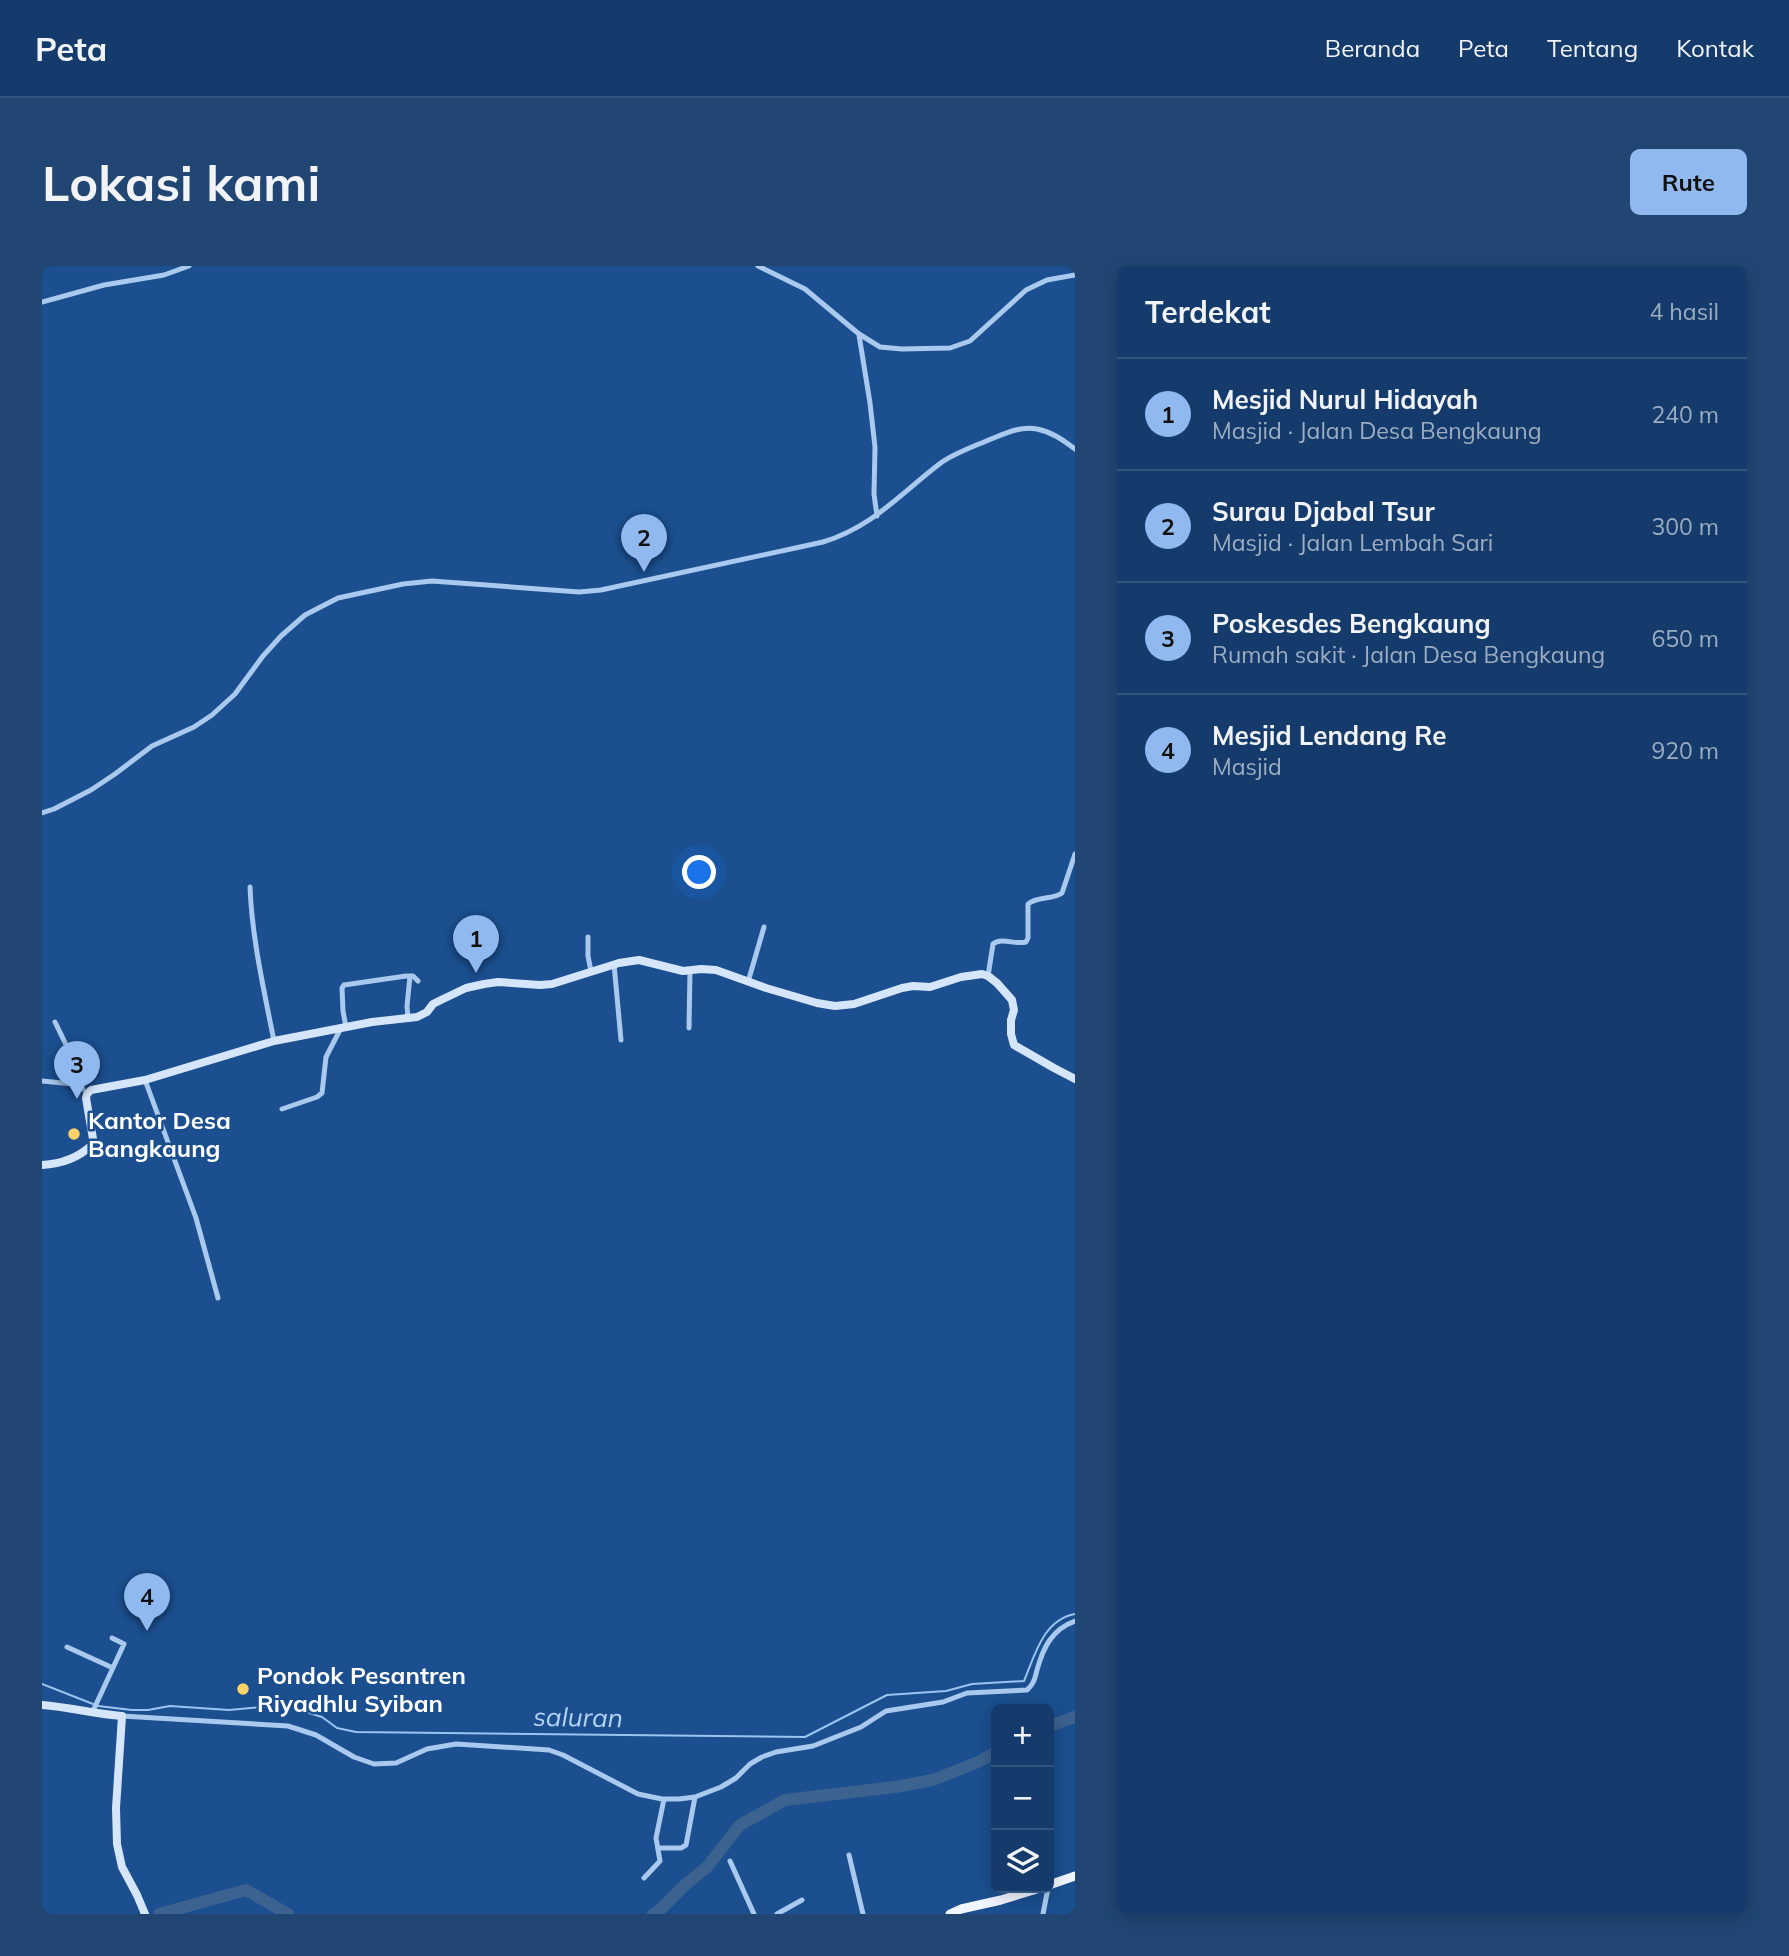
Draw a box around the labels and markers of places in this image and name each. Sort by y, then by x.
pin: 2 [621,514,667,572]
pin: 1 [453,915,499,973]
pin: 3 [54,1041,100,1099]
place label: Kantor Desa Bangkaung [88,1105,231,1163]
marker: Kantor Desa Bangkaung [66,1126,82,1142]
pin: 4 [124,1573,170,1631]
place label: Pondok Pesantren Riyadhlu Syiban [257,1660,466,1718]
marker: Pondok Pesantren Riyadhlu Syiban [235,1681,251,1697]

